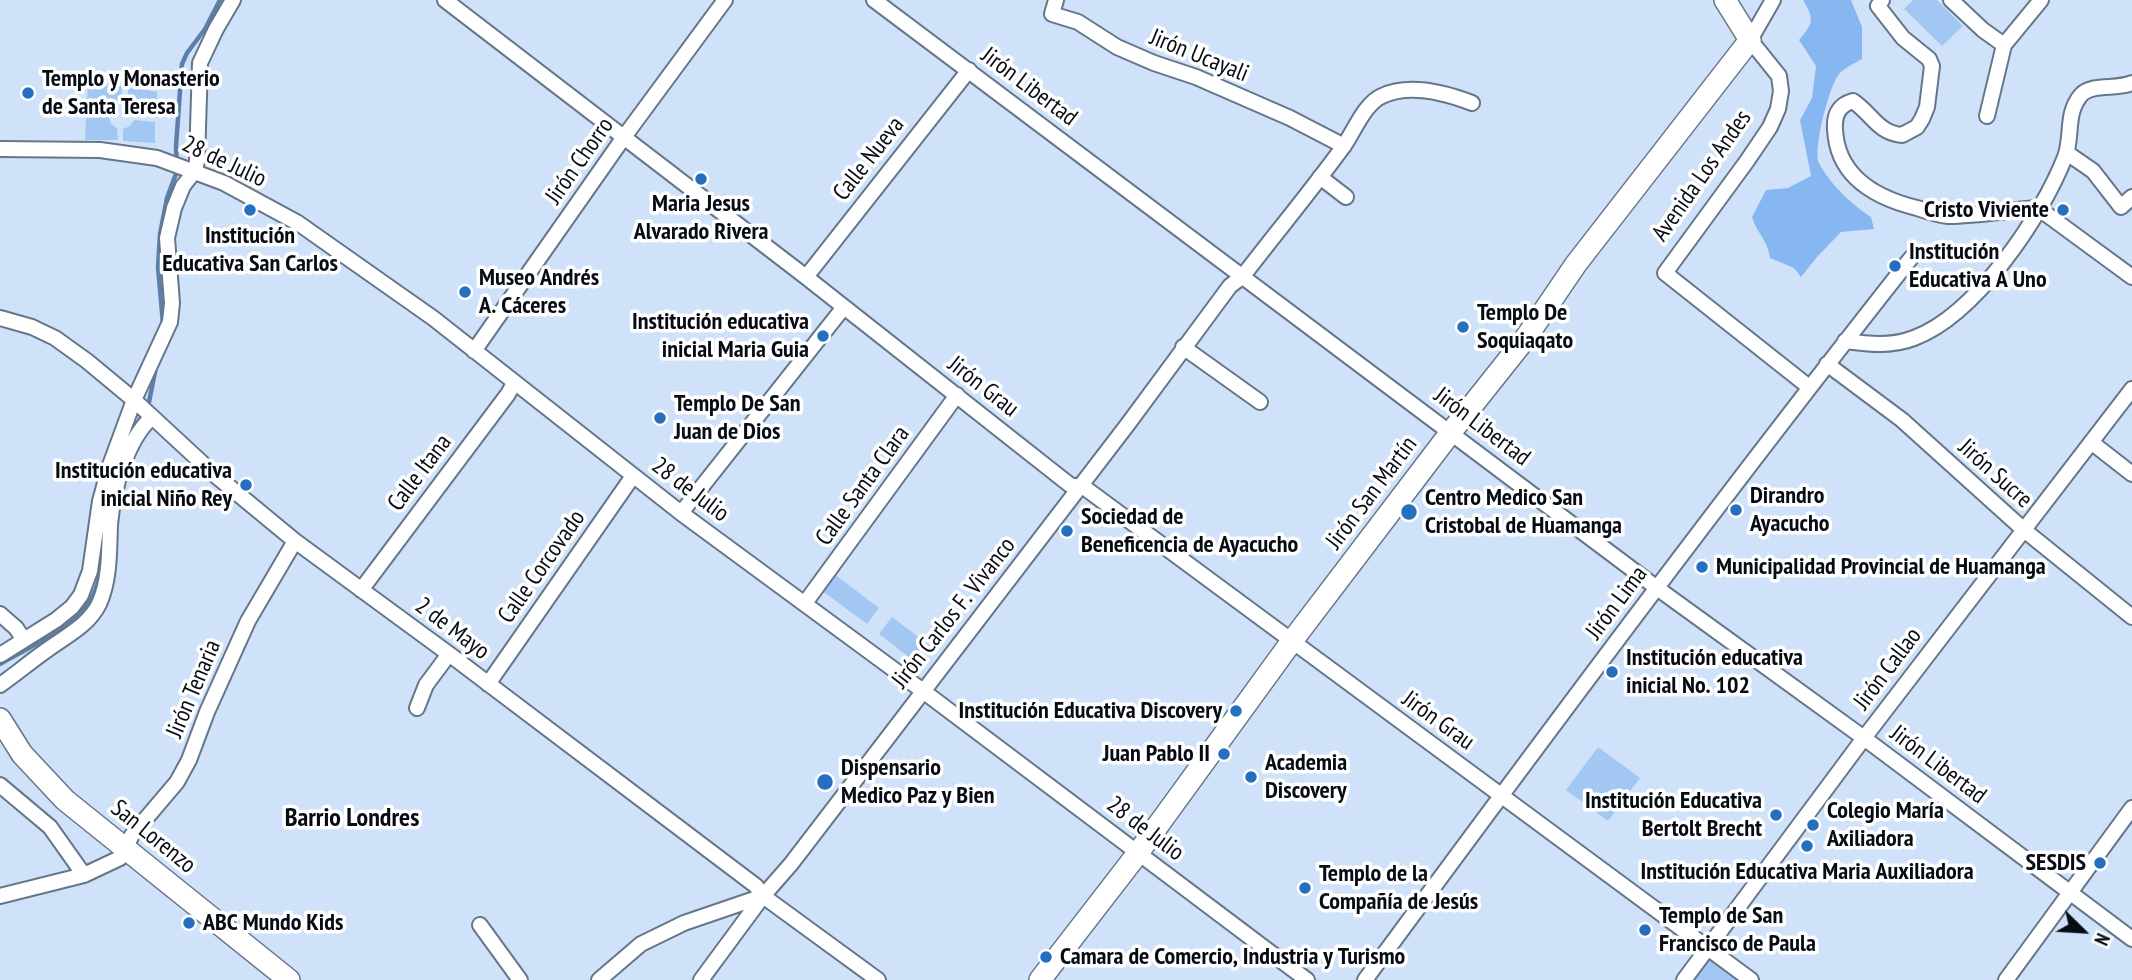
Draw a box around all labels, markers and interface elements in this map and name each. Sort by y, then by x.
street label: Jirón Ucayali [1146,23,1252,89]
street label: Jirón Libertad [975,42,1083,132]
place label: Templo y Monasterio de Santa Teresa [42,65,220,121]
marker: Templo y Monasterio de Santa Teresa [20,85,36,101]
street label: Avenida Los Andes [1646,105,1758,247]
street label: Calle Nueva [827,111,911,207]
street label: Jirón Chorro [540,112,620,210]
street label: 28 de Julio [177,130,271,194]
marker: Maria Jesus Alvarado Rivera [693,171,709,187]
place label: Maria Jesus Alvarado Rivera [634,190,768,246]
place label: Cristo Viviente [1924,196,2049,224]
marker: Institución Educativa San Carlos [242,202,258,218]
marker: Cristo Viviente [2055,202,2071,218]
place label: Institución Educativa San Carlos [162,222,338,278]
place label: Institución Educativa A Uno [1909,238,2047,294]
marker: Institución Educativa A Uno [1887,258,1903,274]
place label: Museo Andrés A. Cáceres [479,264,599,320]
marker: Museo Andrés A. Cáceres [457,284,473,300]
place label: Templo De Soquiaqato [1477,299,1573,355]
place label: Institución educativa inicial Maria Guia [632,308,809,364]
marker: Templo De Soquiaqato [1455,319,1471,335]
marker: Institución educativa inicial Maria Guia [815,328,831,344]
street label: Jirón Grau [942,350,1024,424]
street label: Jirón Libertad [1428,382,1536,472]
place label: Templo De San Juan de Dios [674,390,800,446]
marker: Templo De San Juan de Dios [652,410,668,426]
street label: Calle Santa Clara [810,421,916,551]
street label: Calle Itana [382,429,458,517]
street label: Jirón San Martín [1320,431,1424,555]
street label: Jirón Sucre [1952,433,2038,515]
street label: 28 de Julio [646,452,734,528]
place label: Institución educativa inicial Niño Rey [55,457,232,513]
marker: Institución educativa inicial Niño Rey [238,477,254,493]
place label: Dirandro Ayacucho [1750,482,1829,538]
place label: Centro Medico San Cristobal de Huamanga [1425,484,1622,540]
marker: Centro Medico San Cristobal de Huamanga [1399,502,1419,522]
marker: Dirandro Ayacucho [1728,502,1744,518]
place label: Sociedad de Beneficencia de Ayacucho [1081,503,1298,559]
street label: Calle Corcovado [492,505,592,629]
marker: Sociedad de Beneficencia de Ayacucho [1059,523,1075,539]
street label: Jirón Carlos F. Vivanco [886,532,1022,694]
place label: Municipalidad Provincial de Huamanga [1716,553,2046,581]
marker: Municipalidad Provincial de Huamanga [1694,559,1710,575]
street label: Jirón Lima [1580,561,1654,645]
street label: 2 de Mayo [409,592,495,666]
street label: Jirón Callao [1848,622,1928,716]
street label: Jirón Tenaria [161,636,227,742]
place label: Institución educativa inicial No. 102 [1626,644,1803,700]
marker: Institución educativa inicial No. 102 [1604,664,1620,680]
street label: Jirón Grau [1396,685,1480,757]
place label: Institución Educativa Discovery [959,697,1222,725]
marker: Institución Educativa Discovery [1228,703,1244,719]
street label: Jirón Libertad [1884,720,1992,810]
place label: Juan Pablo II [1102,740,1210,768]
marker: Juan Pablo II [1216,746,1232,762]
place label: Academia Discovery [1265,749,1347,805]
place label: Dispensario Medico Paz y Bien [841,754,995,810]
marker: Academia Discovery [1243,769,1259,785]
marker: Dispensario Medico Paz y Bien [815,772,835,792]
place label: Institución Educativa Bertolt Brecht [1585,787,1762,843]
street label: 28 de Julio [1101,791,1189,867]
street label: San Lorenzo [105,794,201,880]
place label: Colegio María Axiliadora [1827,797,1944,853]
district label: Barrio Londres [285,803,419,835]
marker: Institución Educativa Bertolt Brecht [1768,807,1784,823]
marker: Colegio María Axiliadora [1805,817,1821,833]
marker: Institución Educativa Maria Auxiliadora [1799,838,1815,854]
place label: SESDIS [2026,849,2086,877]
marker: SESDIS [2092,855,2108,871]
place label: Institución Educativa Maria Auxiliadora [1640,858,1974,886]
place label: Templo de la Compañía de Jesús [1319,860,1478,916]
marker: Templo de la Compañía de Jesús [1297,880,1313,896]
north arrow [2048,896,2118,966]
place label: Templo de San Francisco de Paula [1659,902,1816,958]
place label: ABC Mundo Kids [203,909,343,937]
marker: ABC Mundo Kids [181,915,197,931]
marker: Templo de San Francisco de Paula [1637,922,1653,938]
text: N [2089,930,2115,949]
place label: Camara de Comercio, Industria y Turismo [1060,943,1405,971]
marker: Camara de Comercio, Industria y Turismo [1038,949,1054,965]

